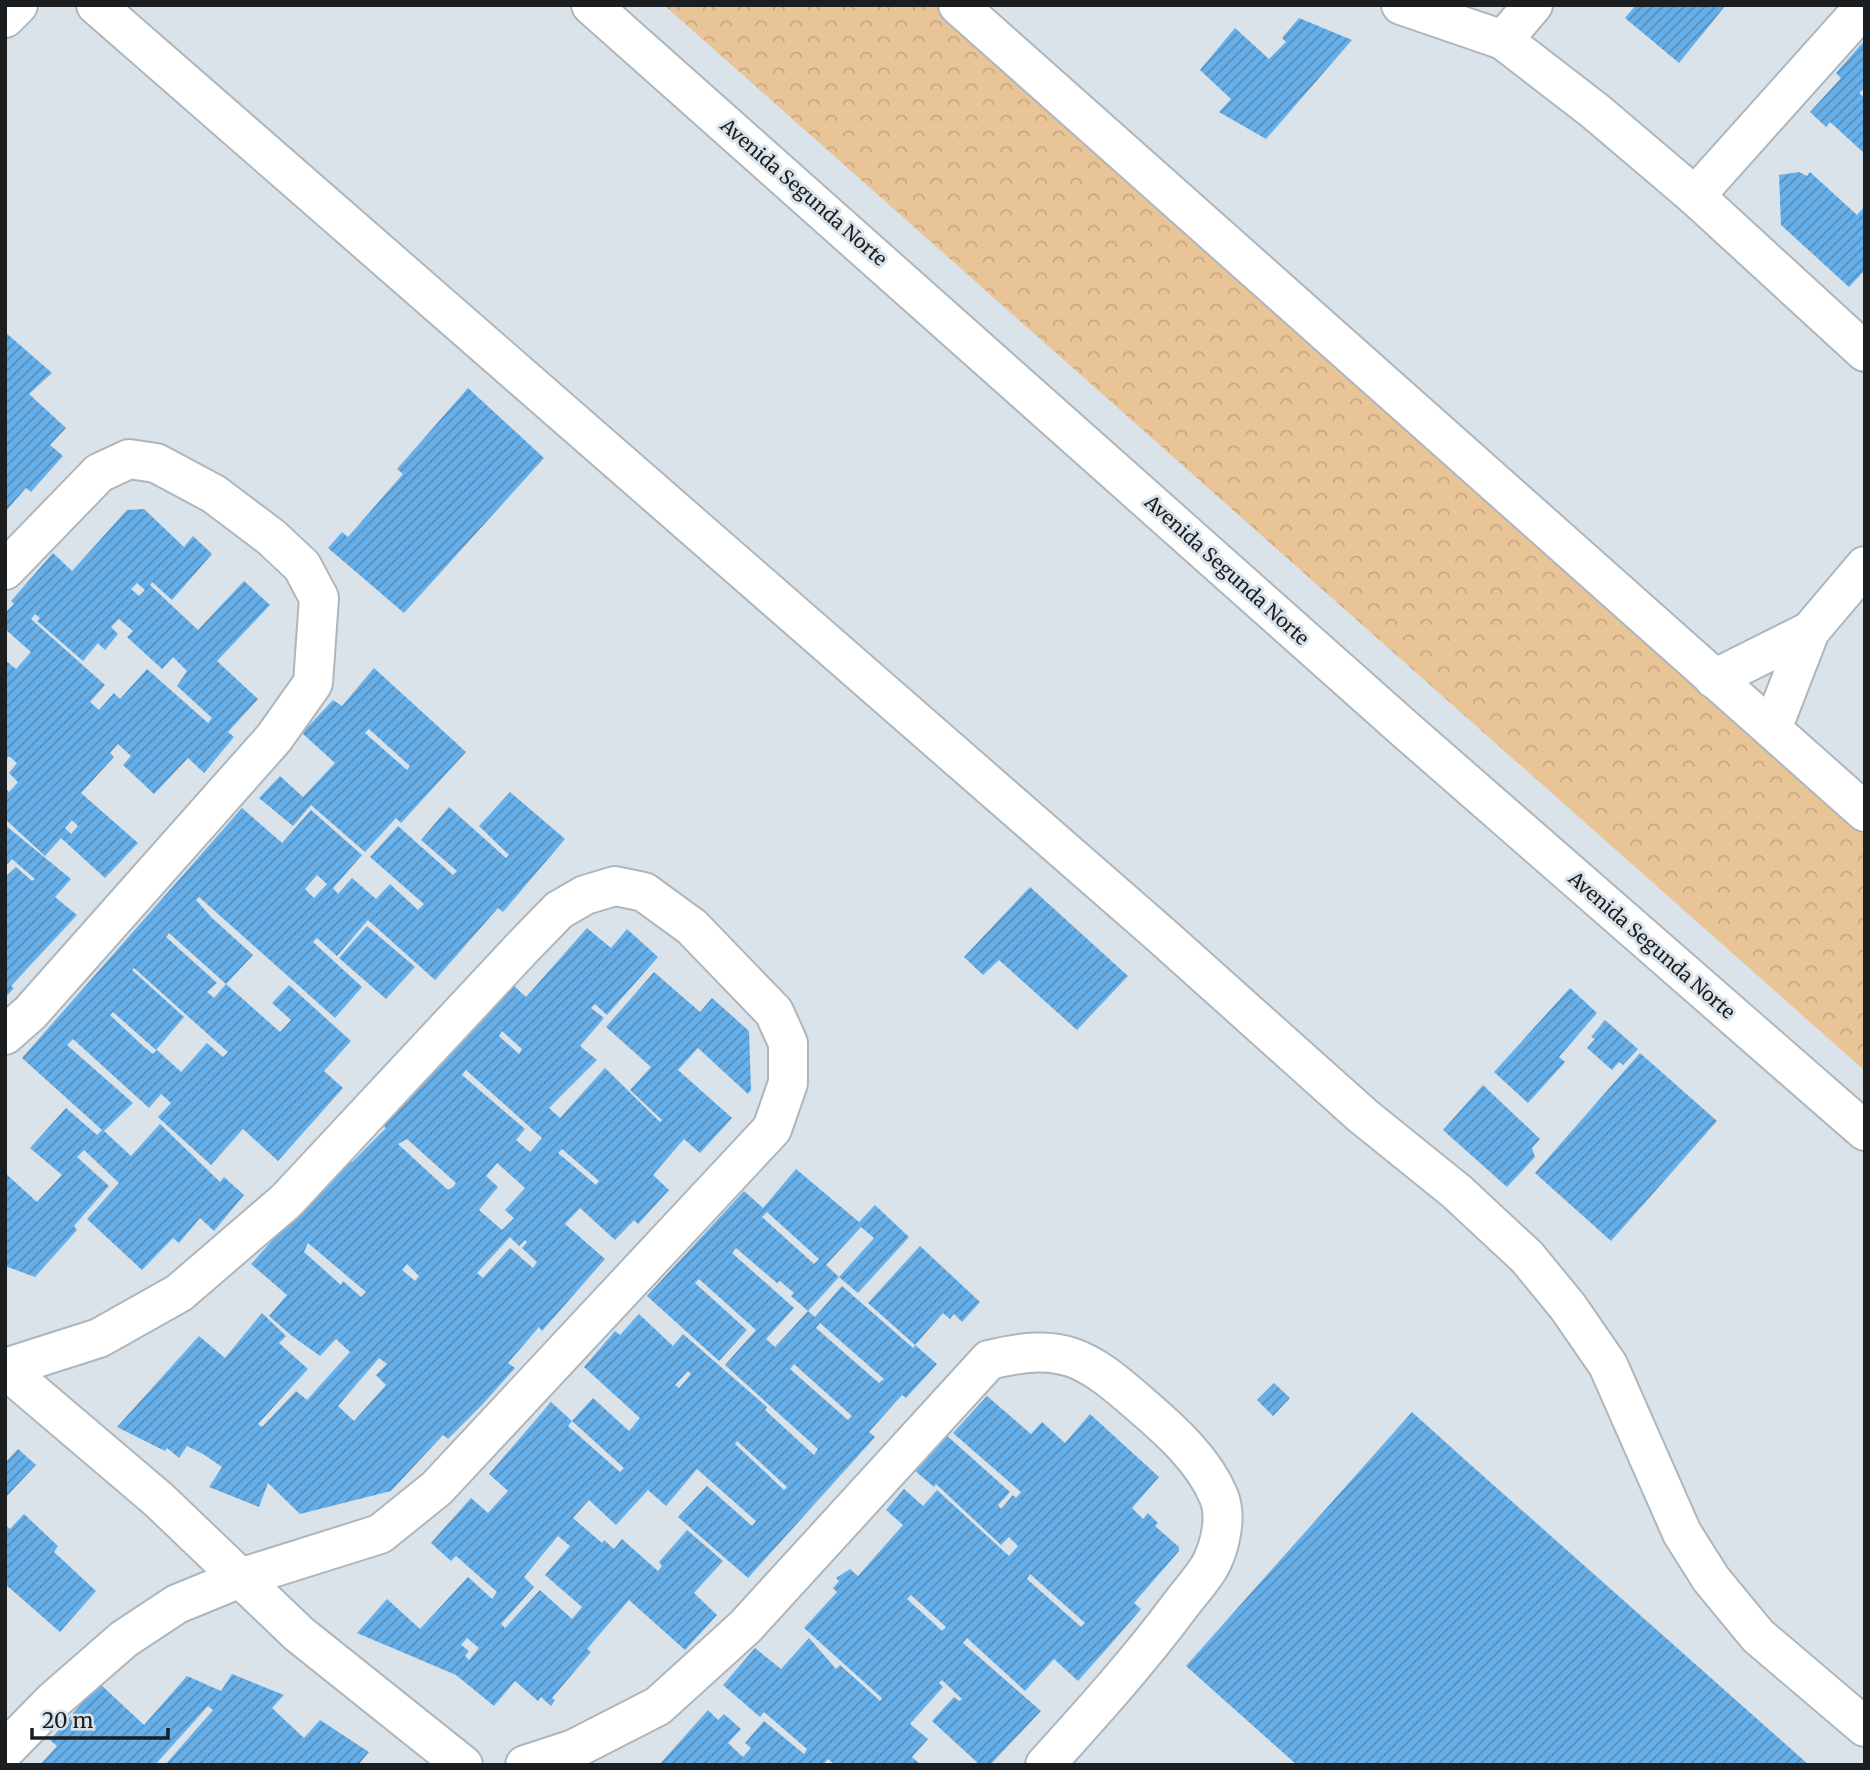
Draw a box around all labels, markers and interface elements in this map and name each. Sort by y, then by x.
street label: Avenida Segunda Norte [715,113,892,271]
street label: Avenida Segunda Norte [1139,489,1314,650]
street label: Avenida Segunda Norte [1563,866,1740,1024]
scale bar [32,1696,168,1740]
text: 20 m [42,1707,94,1734]

